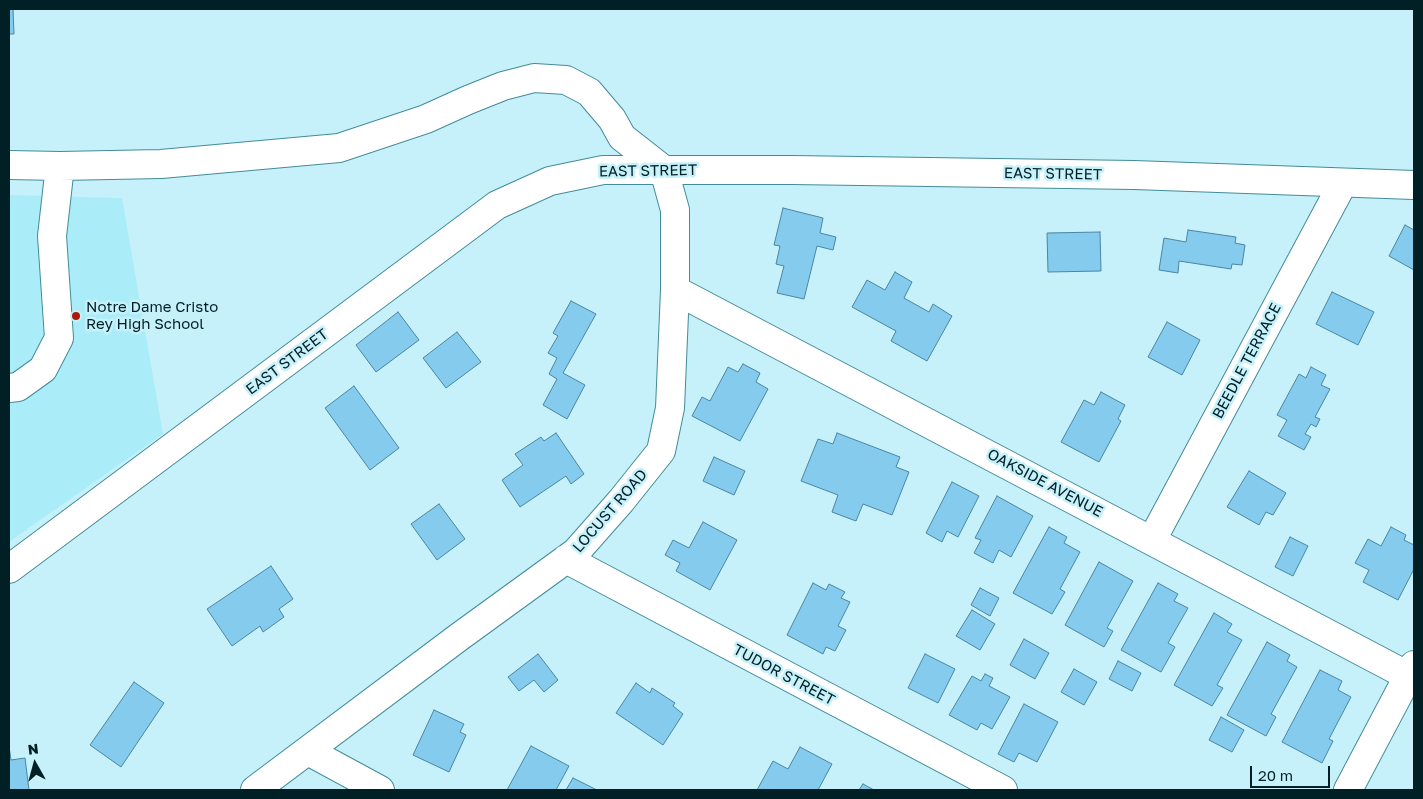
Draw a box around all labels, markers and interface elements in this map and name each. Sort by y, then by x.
street label: EAST STREET [599,161,697,181]
street label: EAST STREET [1004,164,1102,184]
place label: Notre Dame Cristo Rey High School [86,298,218,333]
street label: BEEDLE TERRACE [1209,300,1285,422]
marker: Notre Dame Cristo Rey High School [70,310,82,322]
street label: EAST STREET [242,325,332,399]
street label: OAKSIDE AVENUE [984,445,1106,521]
street label: LOCUST ROAD [569,466,651,556]
street label: TUDOR STREET [730,641,838,709]
north arrow [10,739,60,789]
text: N [27,740,39,758]
scale bar [1253,756,1333,788]
text: 20 m [1258,766,1293,784]

